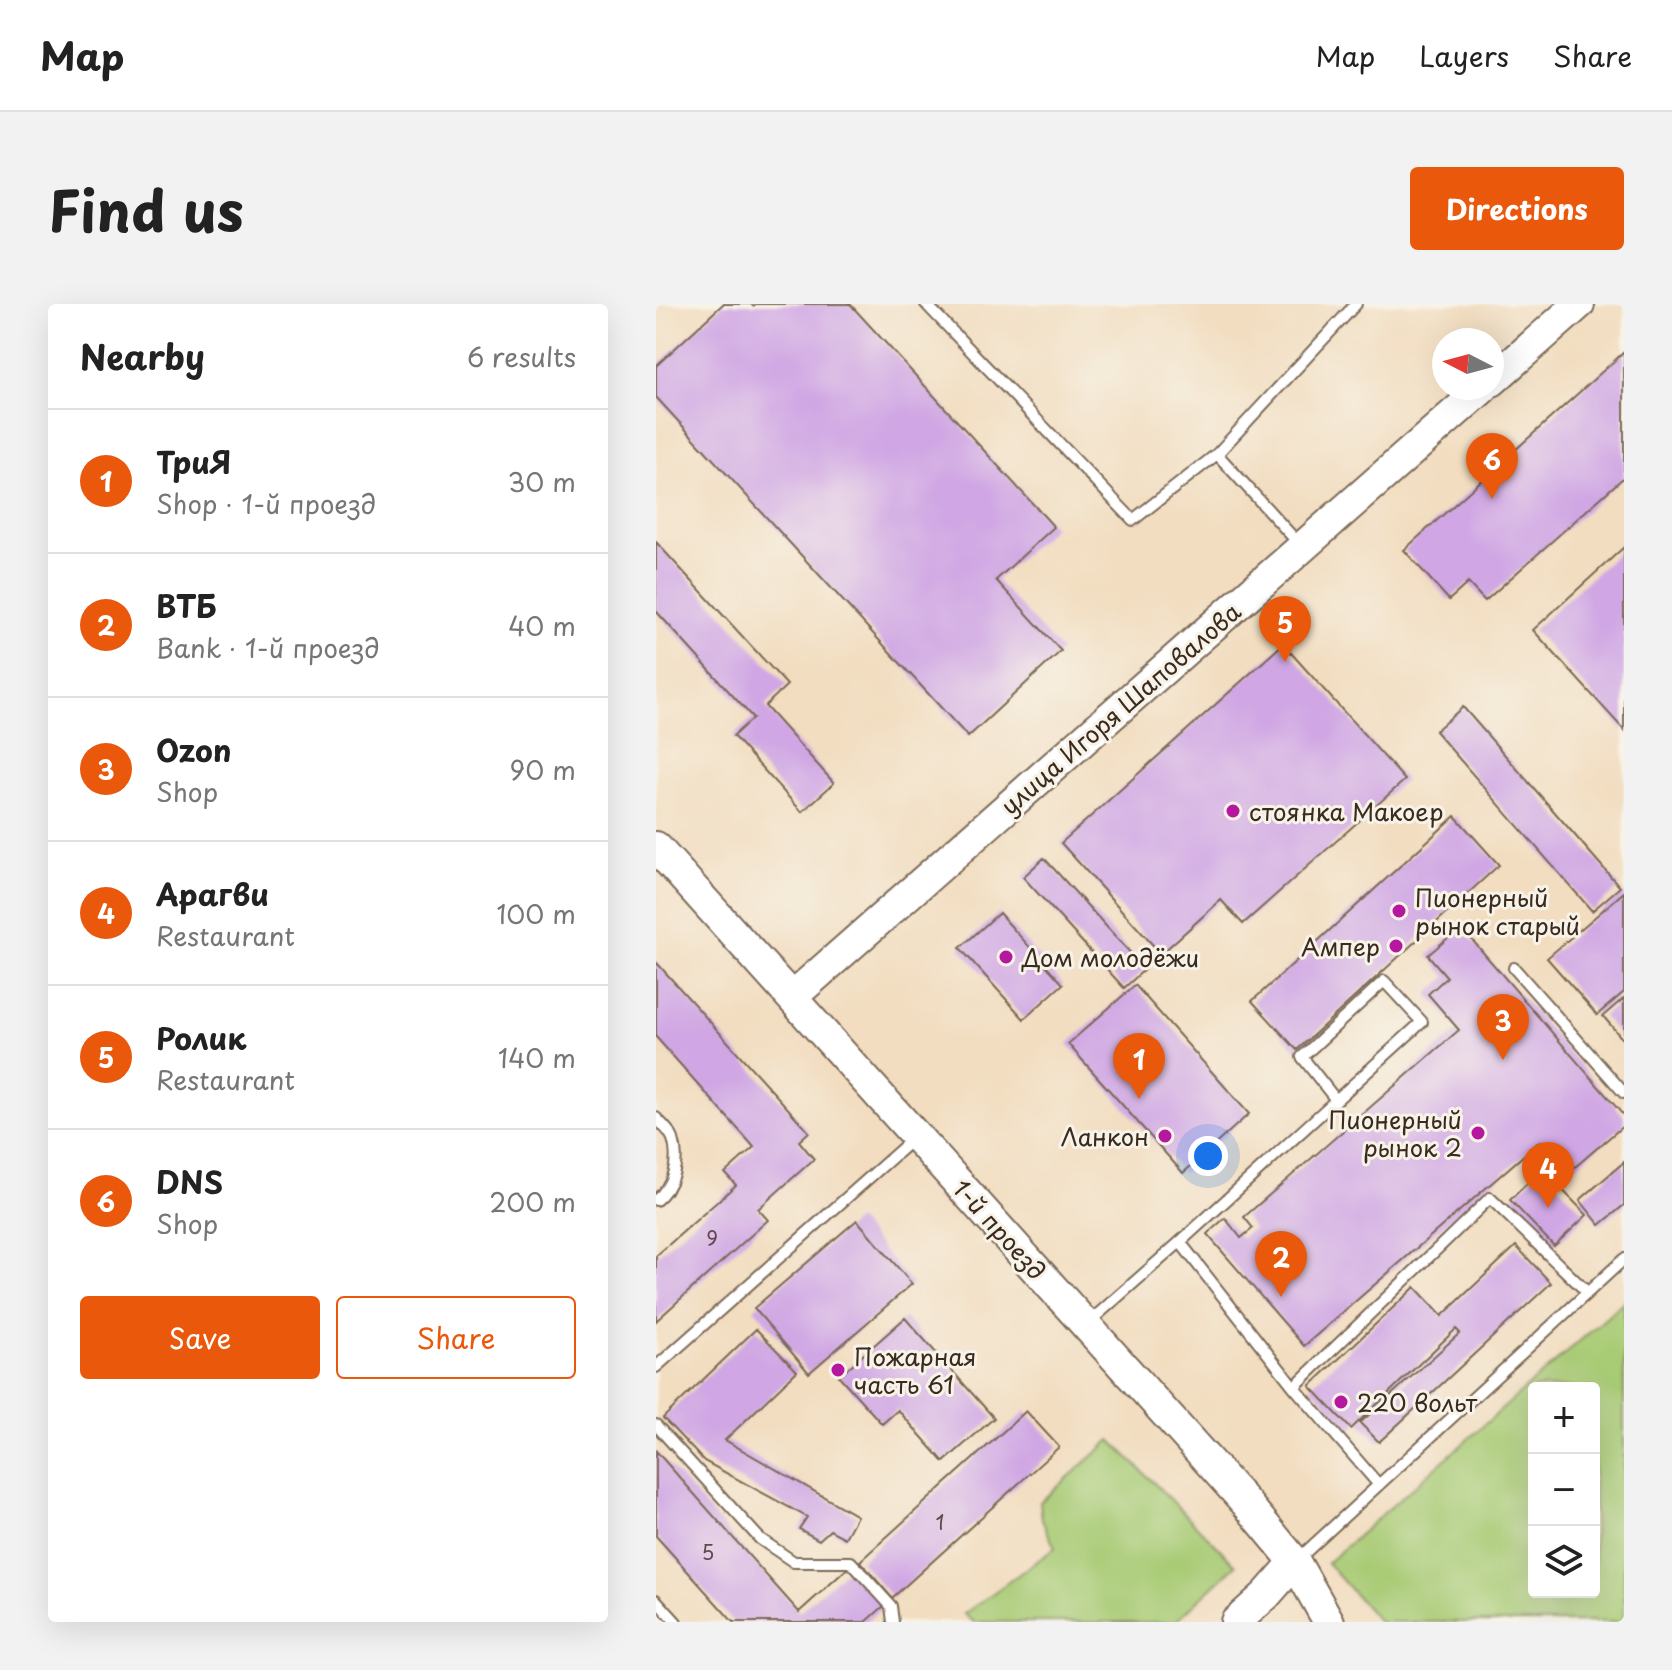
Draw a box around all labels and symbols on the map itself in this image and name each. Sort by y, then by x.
north arrow [1432,328,1504,400]
pin: 6 [1466,433,1518,499]
street label: улица Игоря Шаповалова [992,593,1248,823]
pin: 5 [1259,596,1311,662]
place label: стоянка Макоер [1249,793,1443,829]
marker: стоянка Макоер [1224,802,1242,820]
place label: Пионерный рынок старый [1415,879,1580,943]
marker: Пионерный рынок старый [1390,902,1408,920]
place label: Ампер [1301,928,1380,964]
marker: Ампер [1387,937,1405,955]
place label: Дом молодёжи [1021,939,1199,975]
marker: Дом молодёжи [997,948,1015,966]
pin: 3 [1477,994,1529,1060]
pin: 1 [1113,1033,1165,1099]
place label: Пионерный рынок 2 [1329,1101,1462,1165]
place label: Ланкон [1061,1118,1149,1154]
marker: Пионерный рынок 2 [1469,1124,1487,1142]
marker: Ланкон [1156,1127,1174,1145]
your location [1188,1136,1228,1176]
pin: 4 [1522,1142,1574,1208]
street label: 1-й проезд [945,1171,1055,1287]
house number: 9 [706,1223,718,1253]
pin: 2 [1255,1231,1307,1297]
place label: Пожарная часть 61 [854,1338,977,1402]
marker: Пожарная часть 61 [829,1361,847,1379]
place label: 220 вольт [1357,1384,1478,1420]
marker: 220 вольт [1332,1393,1350,1411]
house number: 1 [936,1507,944,1537]
house number: 5 [702,1537,714,1567]

